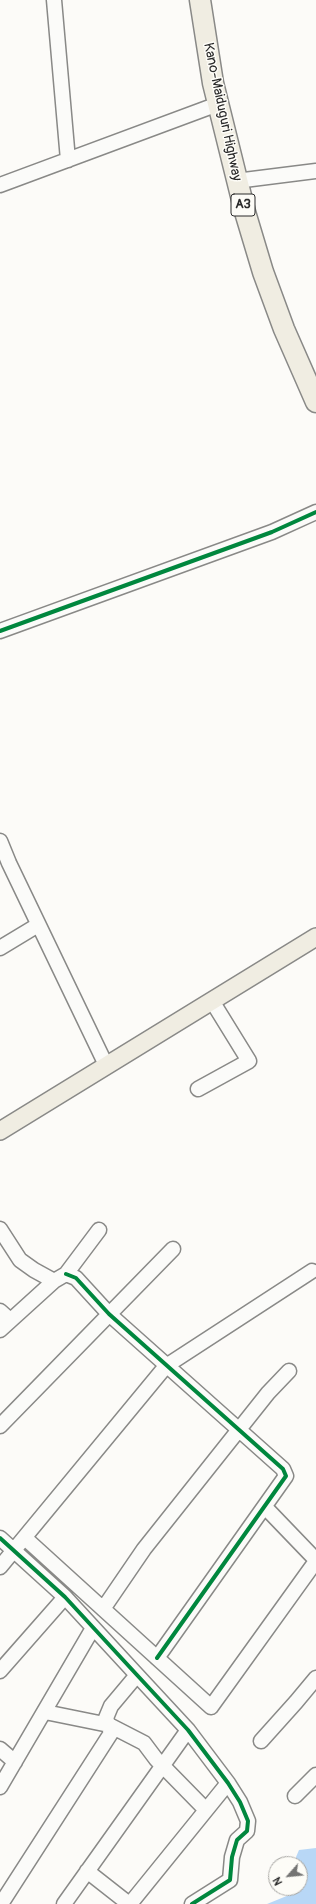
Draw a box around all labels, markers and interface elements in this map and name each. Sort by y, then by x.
street label: Kano-Maiduguri Highway [199,41,245,183]
road number: A3 [231,194,255,216]
north arrow [268,1856,308,1896]
text: N [270,1875,285,1887]

